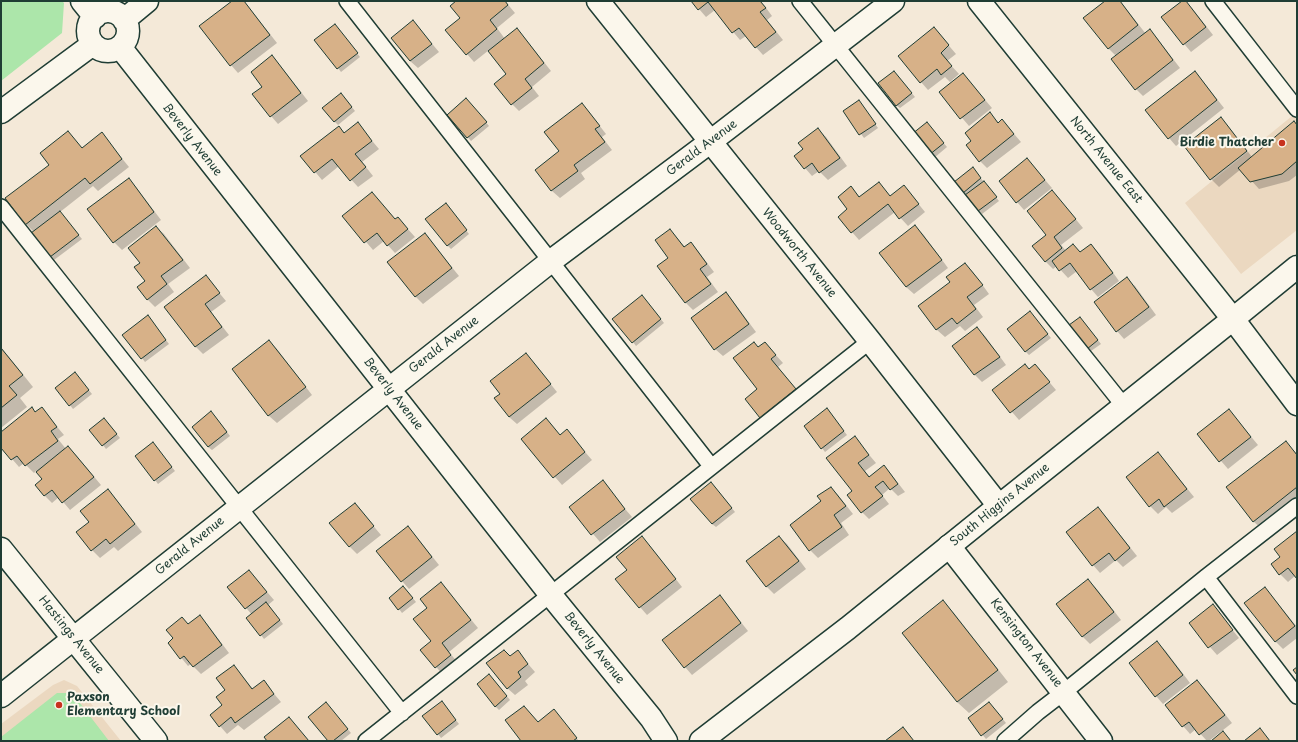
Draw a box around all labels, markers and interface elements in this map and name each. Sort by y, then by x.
street label: Beverly Avenue [159,101,225,179]
street label: North Avenue East [1067,114,1145,206]
street label: Gerald Avenue [664,117,740,179]
place label: Birdie Thatcher [1179,136,1274,150]
marker: Birdie Thatcher [1277,138,1287,148]
street label: Woodworth Avenue [759,206,839,300]
street label: Gerald Avenue [406,313,482,377]
street label: Beverly Avenue [360,355,426,433]
street label: South Higgins Avenue [947,460,1053,550]
street label: Gerald Avenue [153,514,227,578]
street label: Hastings Avenue [35,593,107,677]
street label: Kensington Avenue [987,596,1065,690]
street label: Beverly Avenue [561,609,627,687]
place label: Paxson Elementary School [67,691,180,719]
marker: Paxson Elementary School [54,700,64,710]

